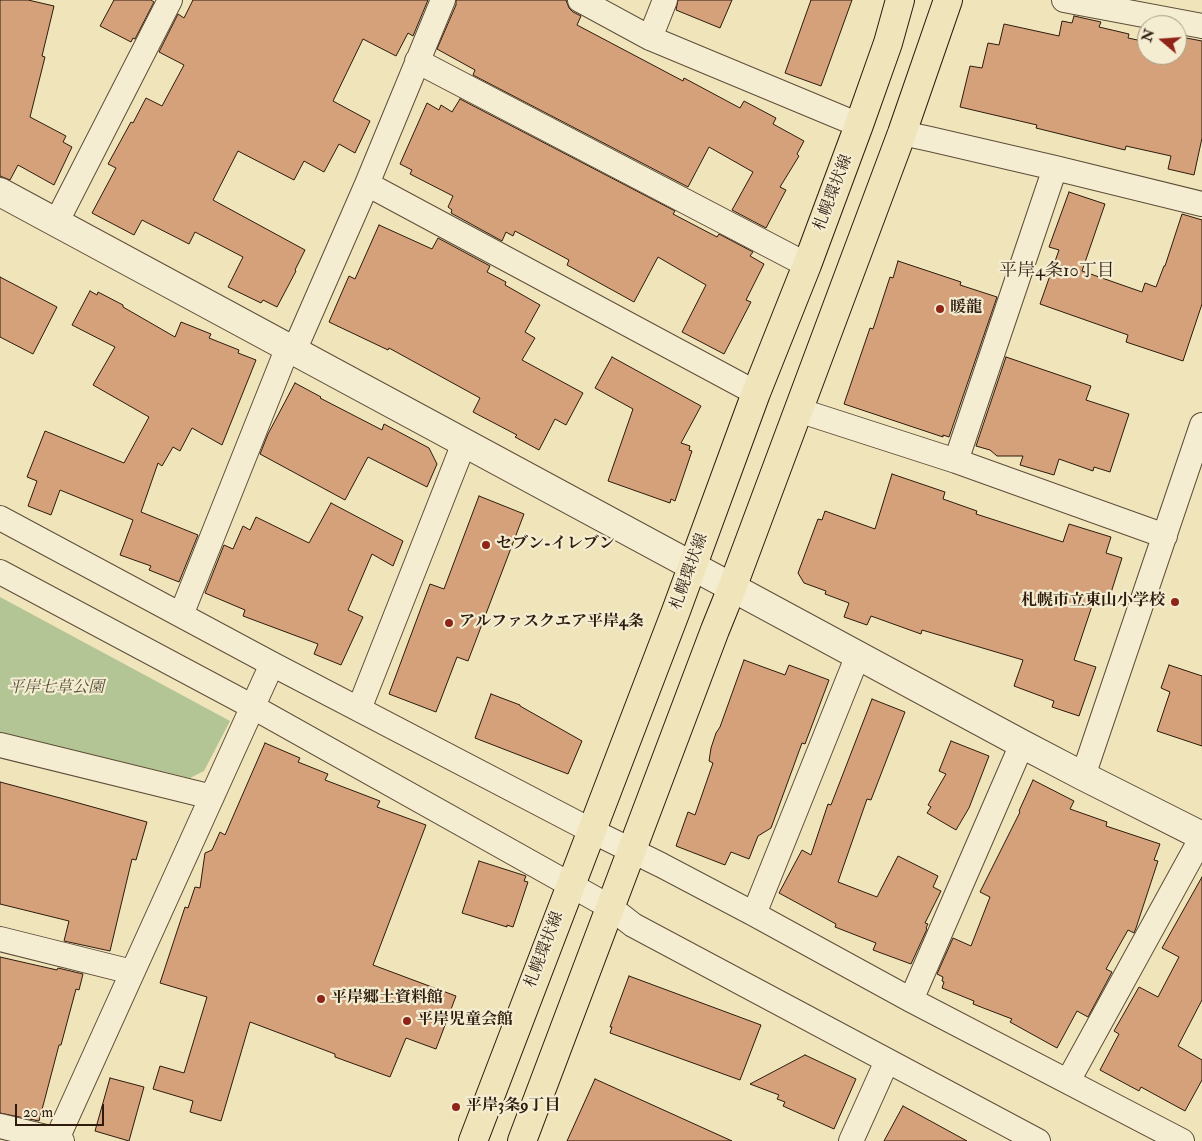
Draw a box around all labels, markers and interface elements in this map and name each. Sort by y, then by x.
north arrow [1137,15,1187,65]
text: N [1138,27,1158,44]
street label: 札幌環状線 [811,152,857,234]
district label: 平岸4条10丁目 [999,261,1115,283]
place label: 暖龍 [950,299,982,319]
marker: 暖龍 [934,303,946,315]
street label: 札幌環状線 [667,531,713,613]
place label: セブン-イレブン [496,535,615,555]
marker: セブン-イレブン [480,539,492,551]
place label: 札幌市立東山小学校 [1021,592,1165,612]
marker: 札幌市立東山小学校 [1169,596,1181,608]
place label: アルファスクエア平岸4条 [459,613,644,633]
marker: アルファスクエア平岸4条 [443,617,455,629]
park label: 平岸七草公園 [8,679,104,699]
street label: 札幌環状線 [522,909,568,991]
place label: 平岸郷土資料館 [331,989,443,1009]
marker: 平岸郷土資料館 [315,993,327,1005]
place label: 平岸児童会館 [417,1011,513,1031]
marker: 平岸児童会館 [401,1015,413,1027]
scale bar [18,1094,106,1126]
place label: 平岸3条9丁目 [466,1097,560,1117]
marker: 平岸3条9丁目 [450,1101,462,1113]
text: 20 m [23,1103,53,1122]

